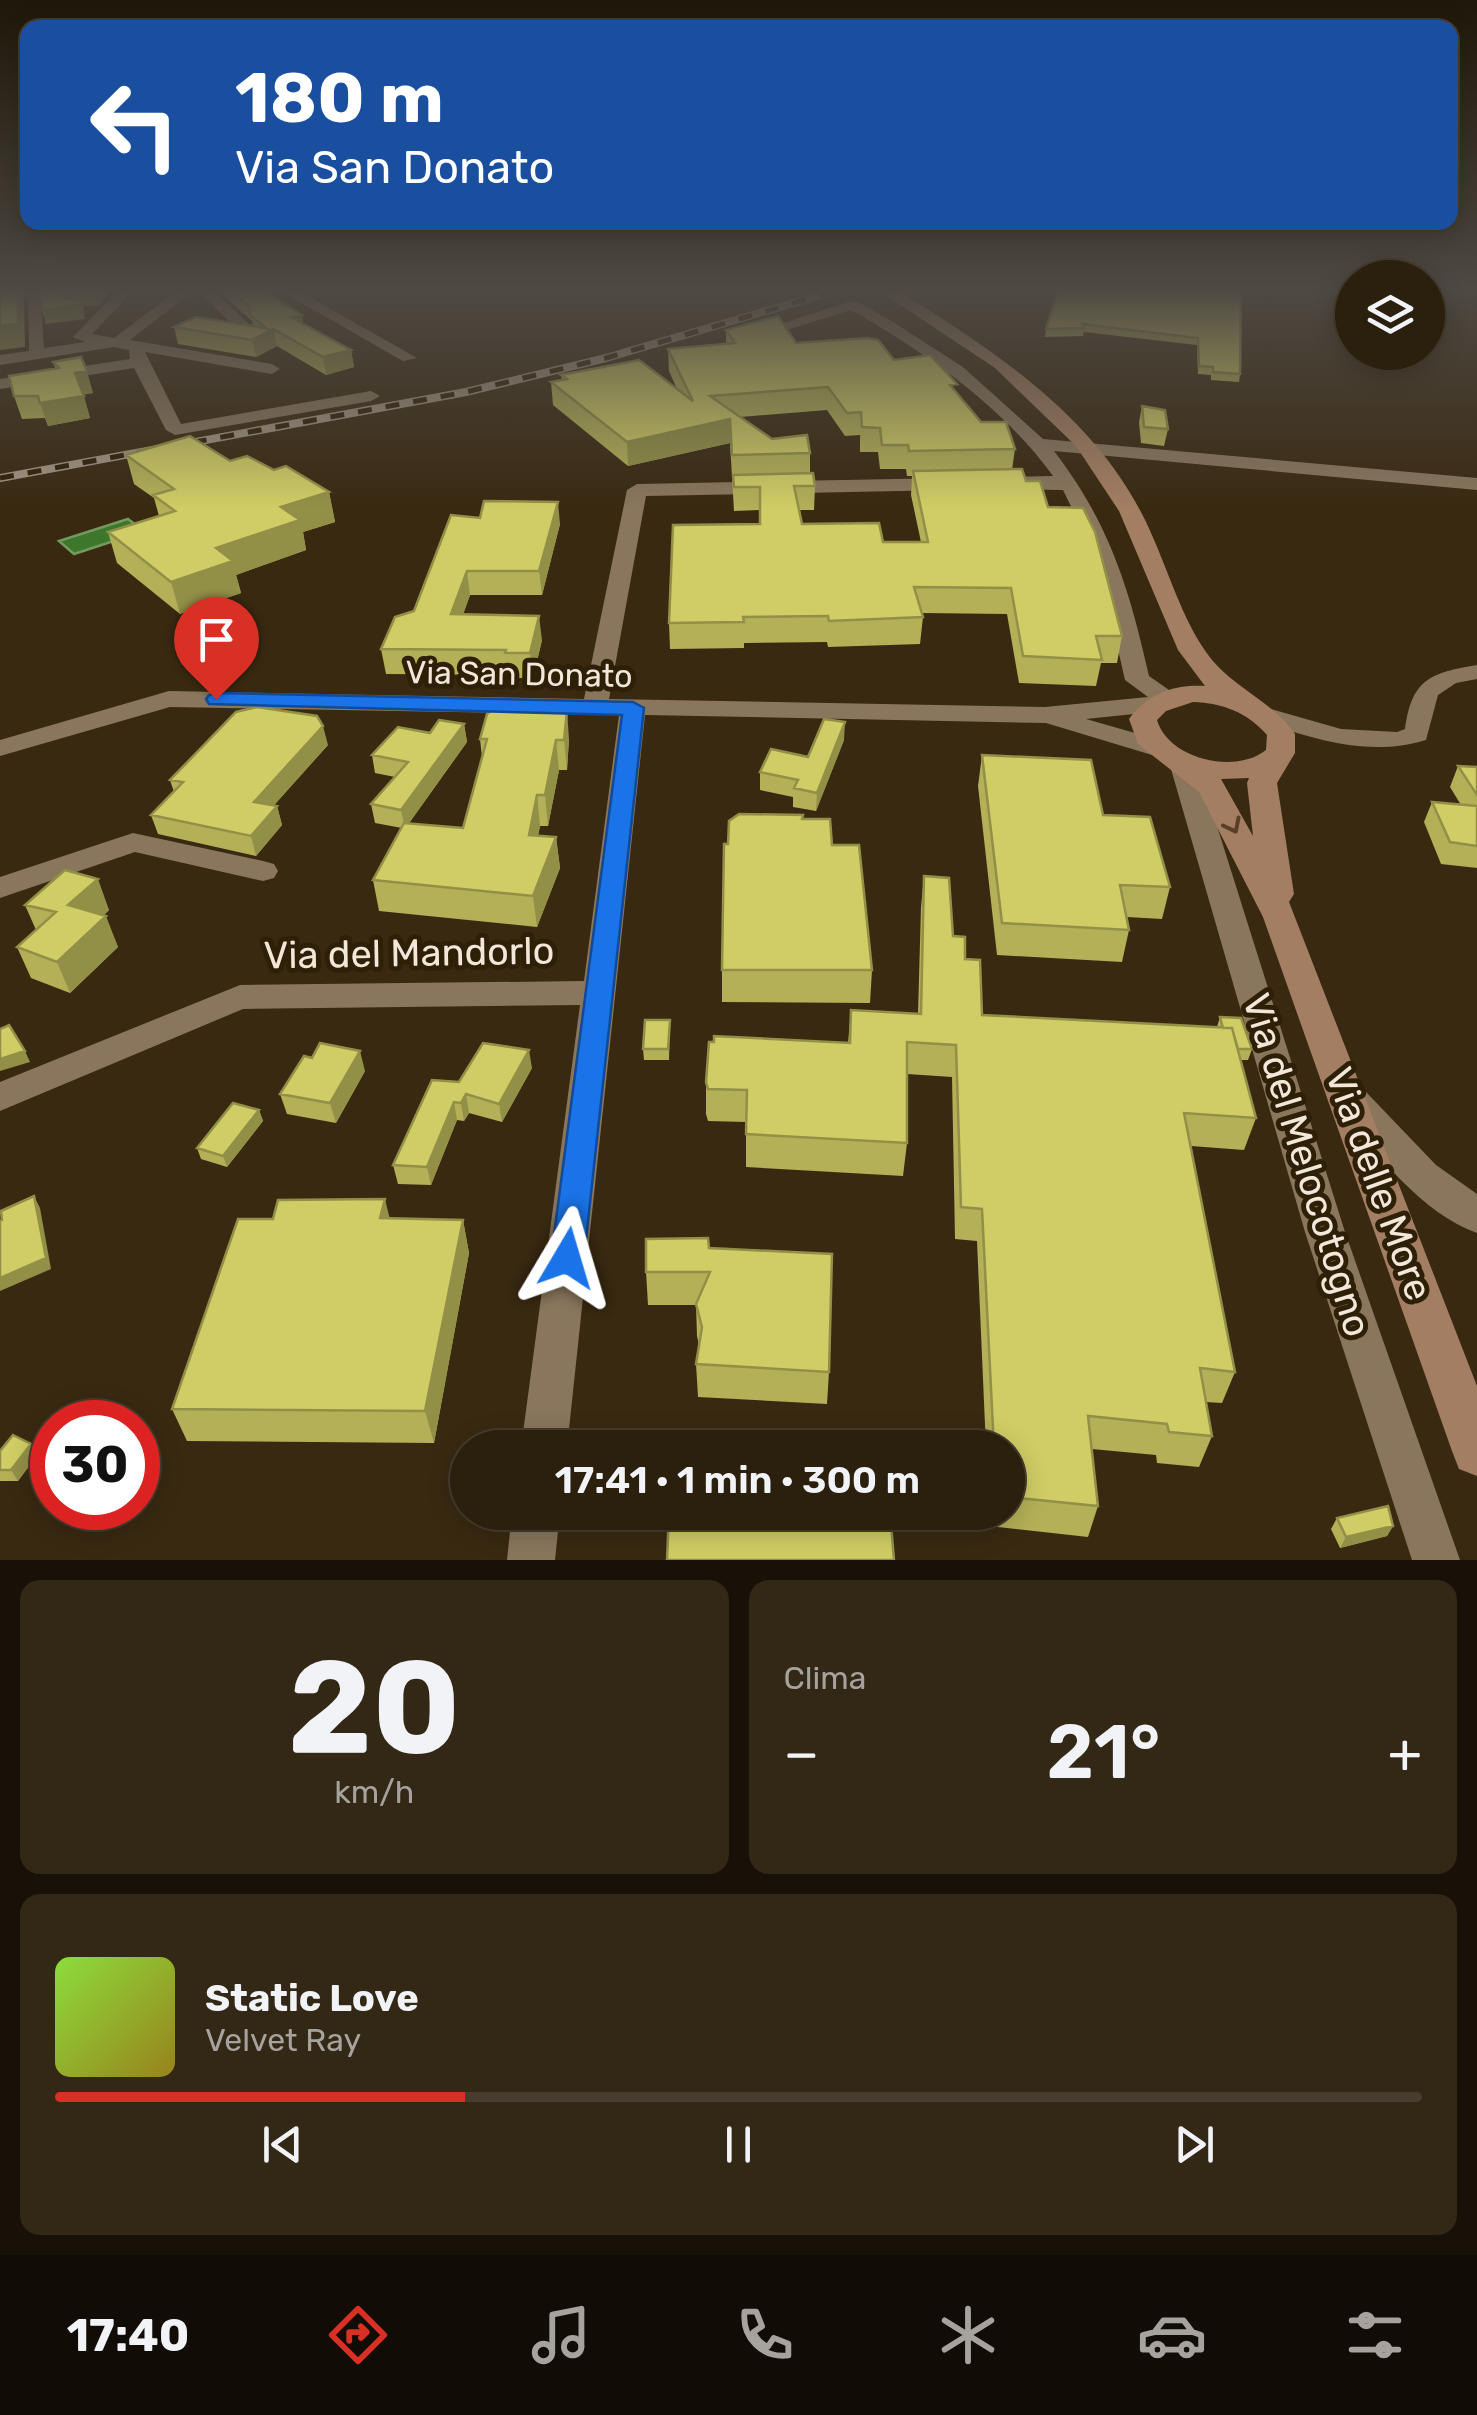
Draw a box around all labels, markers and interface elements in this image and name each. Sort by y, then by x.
text: 180 m [235,57,444,140]
icon: left [70,60,200,190]
text: Via San Donato [235,141,554,194]
map controls [1335,260,1445,370]
button: layers [1335,260,1445,370]
pin [174,597,259,700]
icon: arrive [189,612,244,667]
street label: Via San Donato [405,653,633,695]
one-way arrow [1221,816,1241,834]
street label: Via del Mandorlo [263,927,555,979]
street label: Via del Melocotogno [1233,988,1381,1342]
street label: Via delle More [1316,1061,1442,1307]
position arrow [515,1206,619,1310]
speed limit sign: 30 [30,1400,160,1530]
text: 17:41 · 1 min · 300 m [555,1457,920,1503]
text: 20 [288,1630,461,1785]
text: Clima [784,1659,866,1697]
text: 21° [1047,1708,1160,1797]
text: − [784,1721,819,1786]
text: + [1388,1721,1422,1786]
text: km/h [334,1773,414,1811]
text: Static Love [205,1975,419,2021]
text: Velvet Ray [205,2021,361,2059]
icon: previous [255,2117,310,2172]
icon: pause [711,2117,766,2172]
icon: next [1167,2117,1222,2172]
icon: directions [323,2300,393,2370]
icon: music [526,2300,596,2370]
icon: phone [730,2300,800,2370]
icon: climate [933,2300,1003,2370]
icon: car [1137,2300,1207,2370]
icon: filters [1340,2300,1410,2370]
text: 17:40 [67,2309,189,2362]

